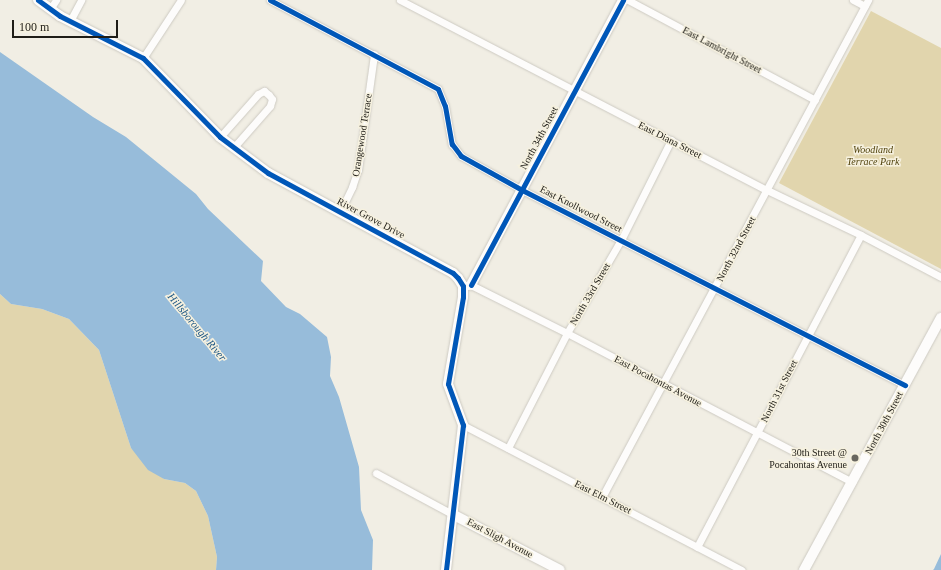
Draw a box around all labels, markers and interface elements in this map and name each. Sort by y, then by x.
scale bar [14,12,120,38]
text: 100 m [19,20,49,34]
street label: East Lambright Street [680,24,764,76]
street label: Orangewood Terrace [350,93,374,177]
street label: North 34th Street [517,105,561,171]
street label: East Diana Street [636,119,704,161]
park label: Woodland Terrace Park [847,143,899,166]
street label: East Knollwood Street [538,183,624,235]
street label: River Grove Drive [335,195,407,241]
street label: North 32nd Street [714,215,758,283]
street label: North 33rd Street [567,261,613,327]
water label: Hillsborough River [165,290,229,364]
street label: East Pocahontas Avenue [612,353,704,409]
street label: North 31st Street [758,358,800,424]
street label: North 30th Street [862,390,906,456]
place label: 30th Street @ Pocahontas Avenue [769,446,847,470]
marker: 30th Street @ Pocahontas Avenue [850,453,860,463]
street label: East Elm Street [573,478,633,516]
street label: East Sligh Avenue [465,515,535,561]

